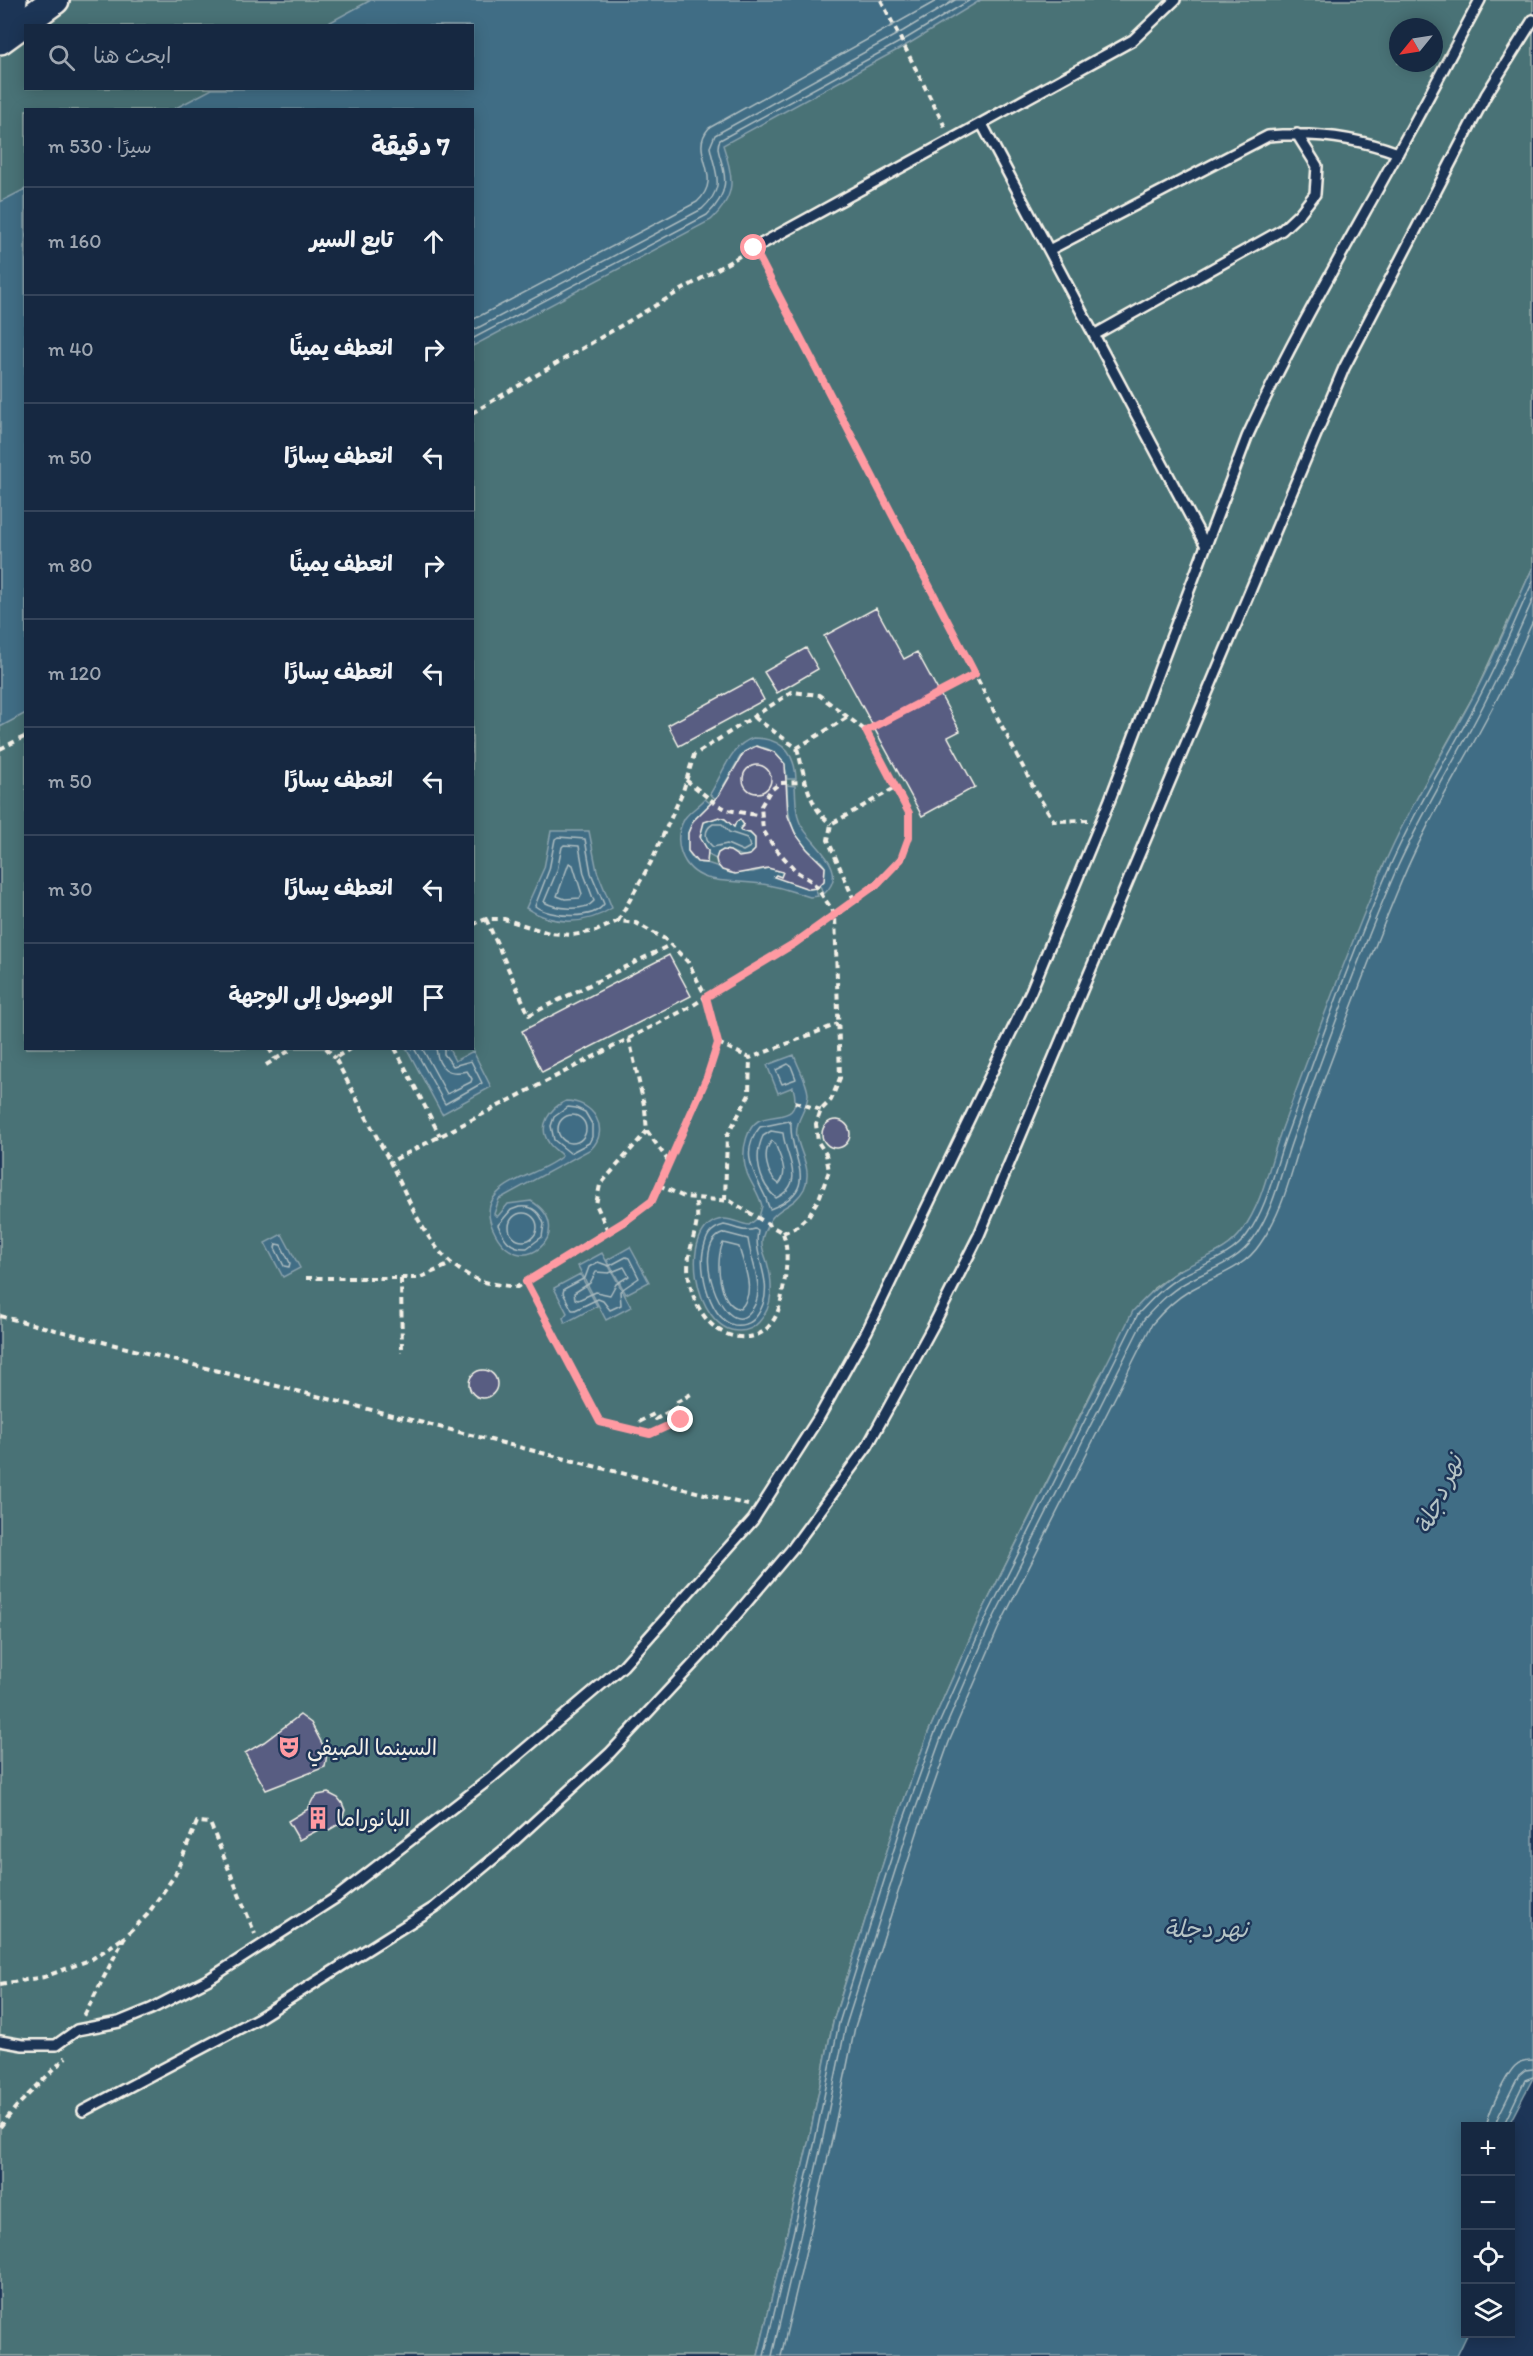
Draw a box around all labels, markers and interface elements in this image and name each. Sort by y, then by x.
north arrow [1389,18,1443,72]
search box [24,24,474,90]
icon: search [45,41,78,74]
text: ابحث هنا [93,42,172,69]
text: 7 دقيقة [371,130,450,162]
text: سيرًا · 530 m [48,134,152,158]
icon: ahead [417,225,450,258]
text: تابع السير [310,226,393,253]
text: 160 m [48,229,102,253]
route start [740,234,766,260]
icon: right [417,333,450,366]
text: انعطف يمينًا [290,334,393,361]
text: 40 m [48,337,94,361]
icon: left [417,441,450,474]
text: انعطف يسارًا [284,442,393,469]
text: 50 m [48,445,92,469]
icon: right [417,549,450,582]
text: انعطف يمينًا [290,550,393,577]
text: 80 m [48,553,93,577]
icon: left [417,657,450,690]
text: انعطف يسارًا [284,658,393,685]
text: 120 m [48,661,101,685]
icon: left [417,765,450,798]
text: انعطف يسارًا [284,766,393,793]
text: 50 m [48,769,92,793]
icon: left [417,873,450,906]
text: انعطف يسارًا [284,874,393,901]
text: 30 m [48,877,93,901]
icon: arrive [417,981,450,1014]
text: الوصول إلى الوجهة [228,982,393,1009]
route end [667,1406,693,1432]
water label: نهر دجلة [1408,1447,1470,1538]
theatre icon: السينما الصيفي [276,1734,302,1760]
place label: السينما الصيفي [307,1734,437,1767]
building icon: البانوراما [305,1805,331,1831]
place label: البانوراما [336,1805,410,1833]
water label: نهر دجلة [1164,1914,1251,1943]
map controls [1461,2122,1515,2338]
button: + [1461,2122,1515,2176]
button: − [1461,2176,1515,2230]
button: locate [1461,2230,1515,2284]
button: layers [1461,2284,1515,2338]

